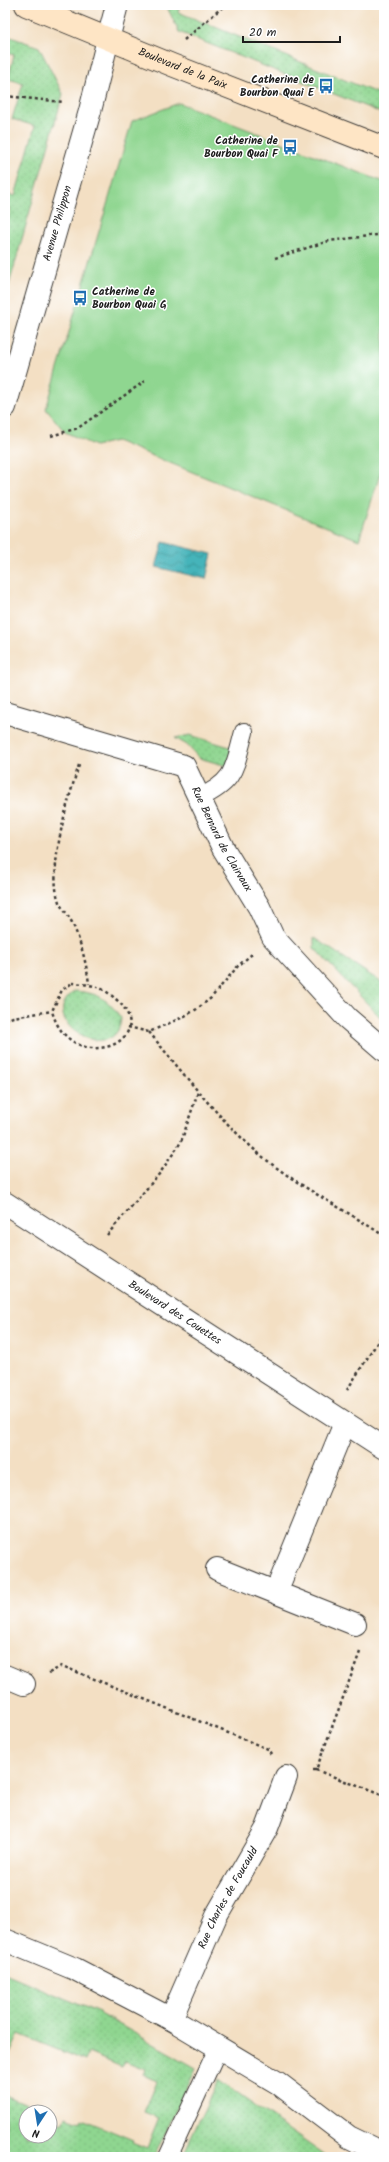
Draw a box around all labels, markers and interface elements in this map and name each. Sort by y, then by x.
scale bar [243,18,340,44]
text: 20 m [249,23,277,42]
street label: Boulevard de la Paix [135,43,230,95]
place label: Catherine de Bourbon Quai E [240,71,315,102]
bus stop icon: Catherine de Bourbon Quai E [317,77,335,95]
place label: Catherine de Bourbon Quai F [204,132,279,163]
bus stop icon: Catherine de Bourbon Quai F [281,138,299,156]
street label: Avenue Philippon [38,183,77,263]
place label: Catherine de Bourbon Quai G [92,283,167,314]
bus stop icon: Catherine de Bourbon Quai G [71,289,89,307]
street label: Rue Bernard de Clairvaux [186,784,257,896]
street label: Boulevard des Couettes [124,1276,225,1350]
street label: Rue Charles de Foucauld [194,1843,263,1952]
north arrow [18,2104,58,2144]
text: N [31,2123,41,2142]

